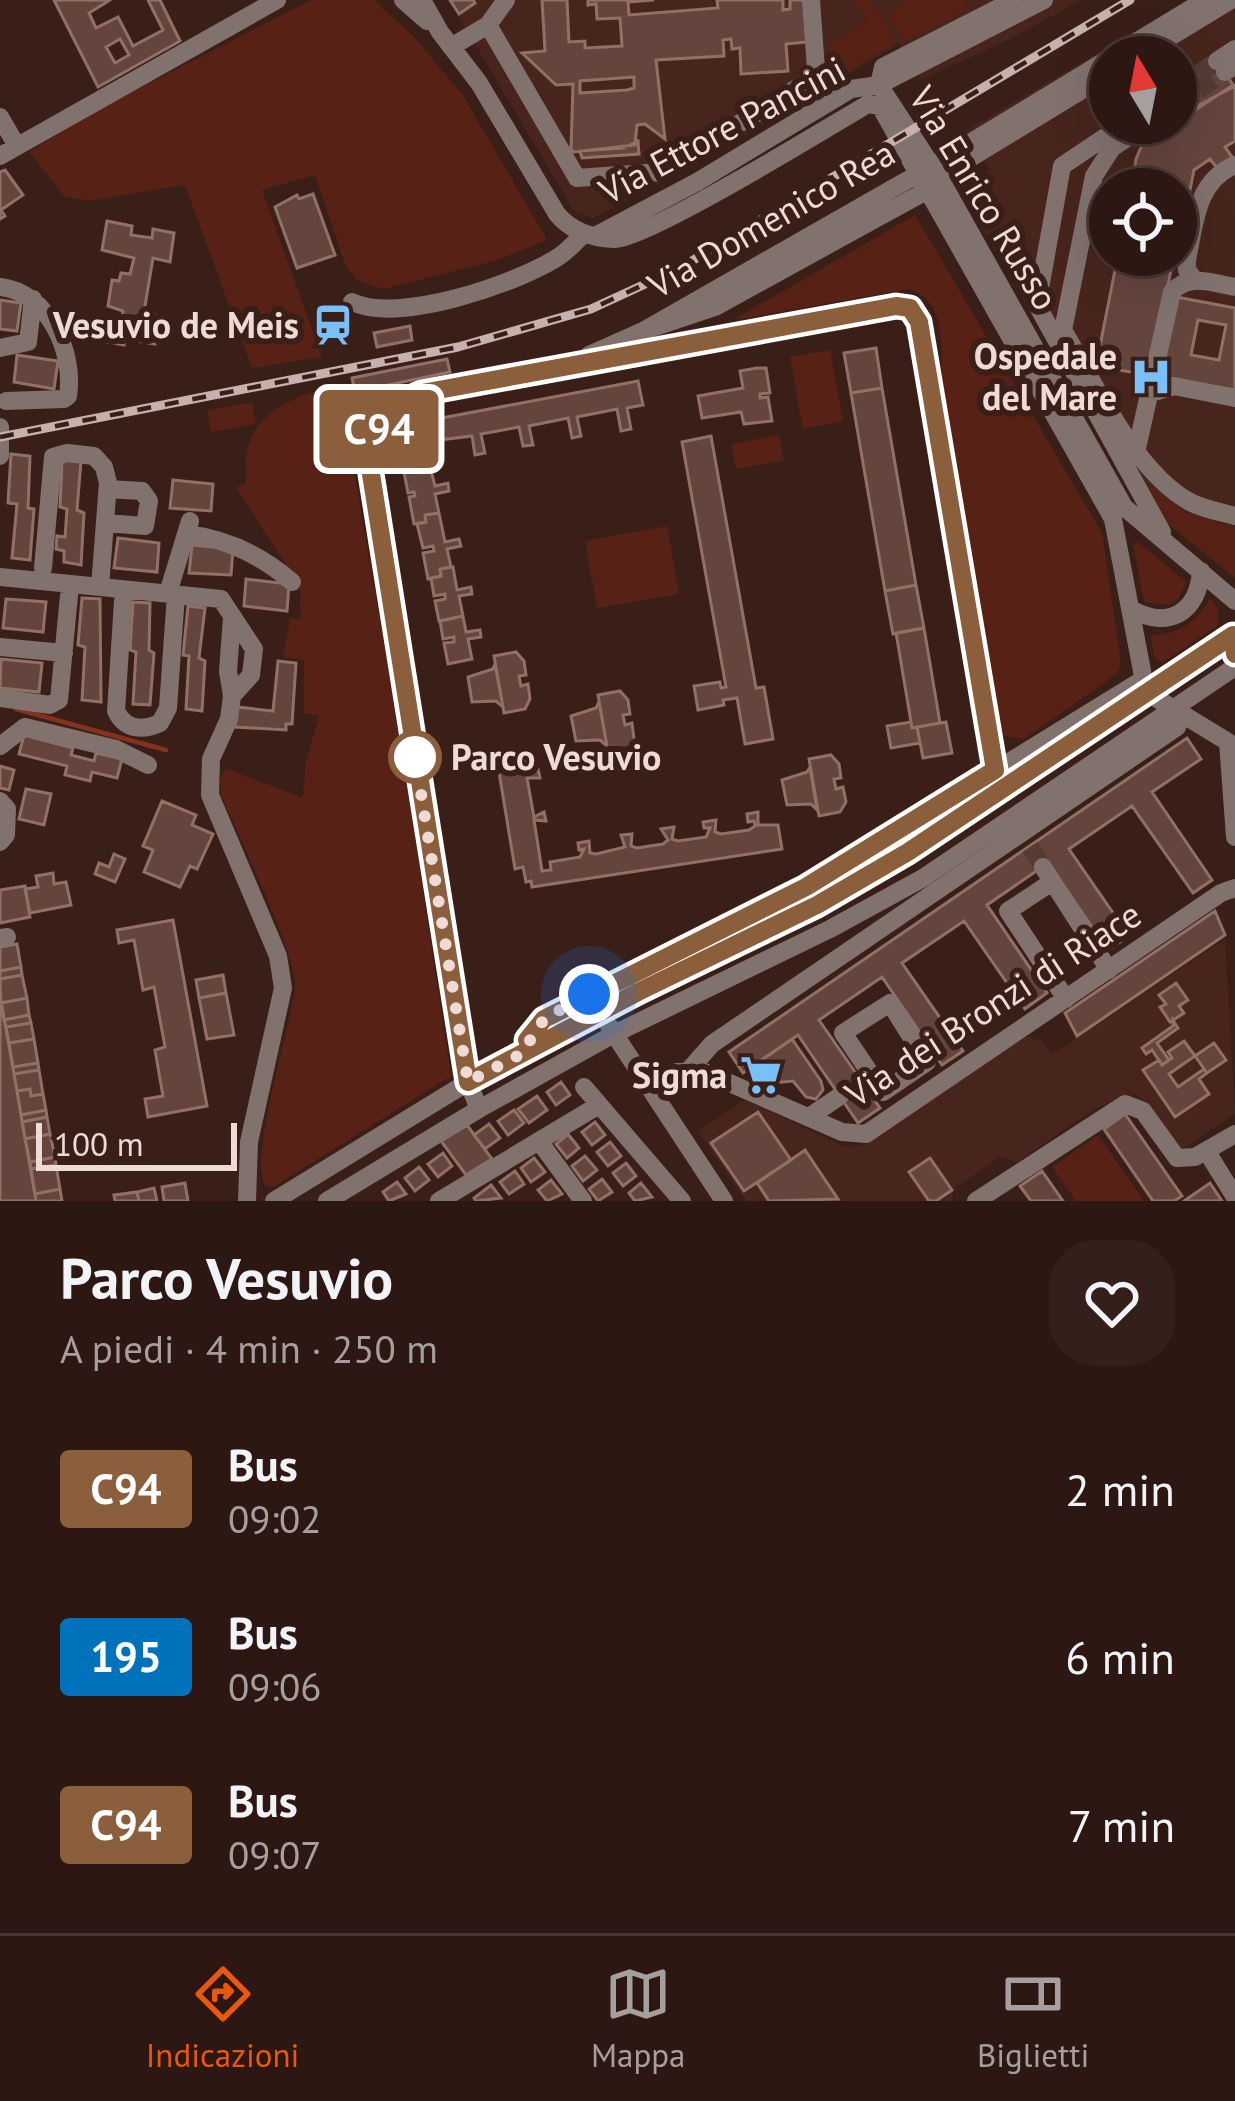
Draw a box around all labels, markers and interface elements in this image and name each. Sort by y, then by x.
north arrow [1089,36,1197,144]
map controls [1089,36,1197,276]
street label: Via Ettore Pancini [590,45,853,215]
street label: Via Enrico Russo [899,76,1070,318]
street label: Via Domenico Rea [638,129,903,309]
button: locate [1089,168,1197,276]
place label: Vesuvio de Meis [52,301,299,348]
station icon: Vesuvio de Meis [310,302,356,348]
place label: Ospedale del Mare [974,332,1117,420]
hospital icon: Ospedale del Mare [1128,354,1174,400]
line badge: C94 [310,390,448,468]
text: C94 [343,401,415,456]
marker: Parco Vesuvio [390,732,440,782]
place label: Parco Vesuvio [451,733,661,780]
street label: Via dei Bronzi di Riace [835,890,1150,1117]
your location [559,964,619,1024]
place label: Sigma [632,1051,727,1098]
supermarket icon: Sigma [738,1052,784,1098]
scale bar [36,1117,237,1170]
text: 100 m [54,1122,144,1165]
button: heart [1049,1240,1175,1366]
text: Parco Vesuvio [60,1241,393,1315]
text: A piedi · 4 min · 250 m [60,1323,438,1374]
text: Bus [228,1435,298,1493]
text: 2 min [1065,1460,1175,1518]
text: C94 [90,1461,162,1516]
text: 09:02 [228,1493,322,1544]
text: Bus [228,1603,298,1661]
text: 6 min [1065,1628,1175,1686]
text: 195 [90,1629,162,1684]
text: 09:06 [228,1661,322,1712]
text: Bus [228,1771,298,1829]
text: 7 min [1068,1796,1175,1854]
text: C94 [90,1797,162,1852]
text: 09:07 [228,1829,322,1880]
tab: Indicazioni [146,1961,299,2076]
tab: Mappa [591,1961,685,2076]
tab: Biglietti [977,1961,1089,2076]

